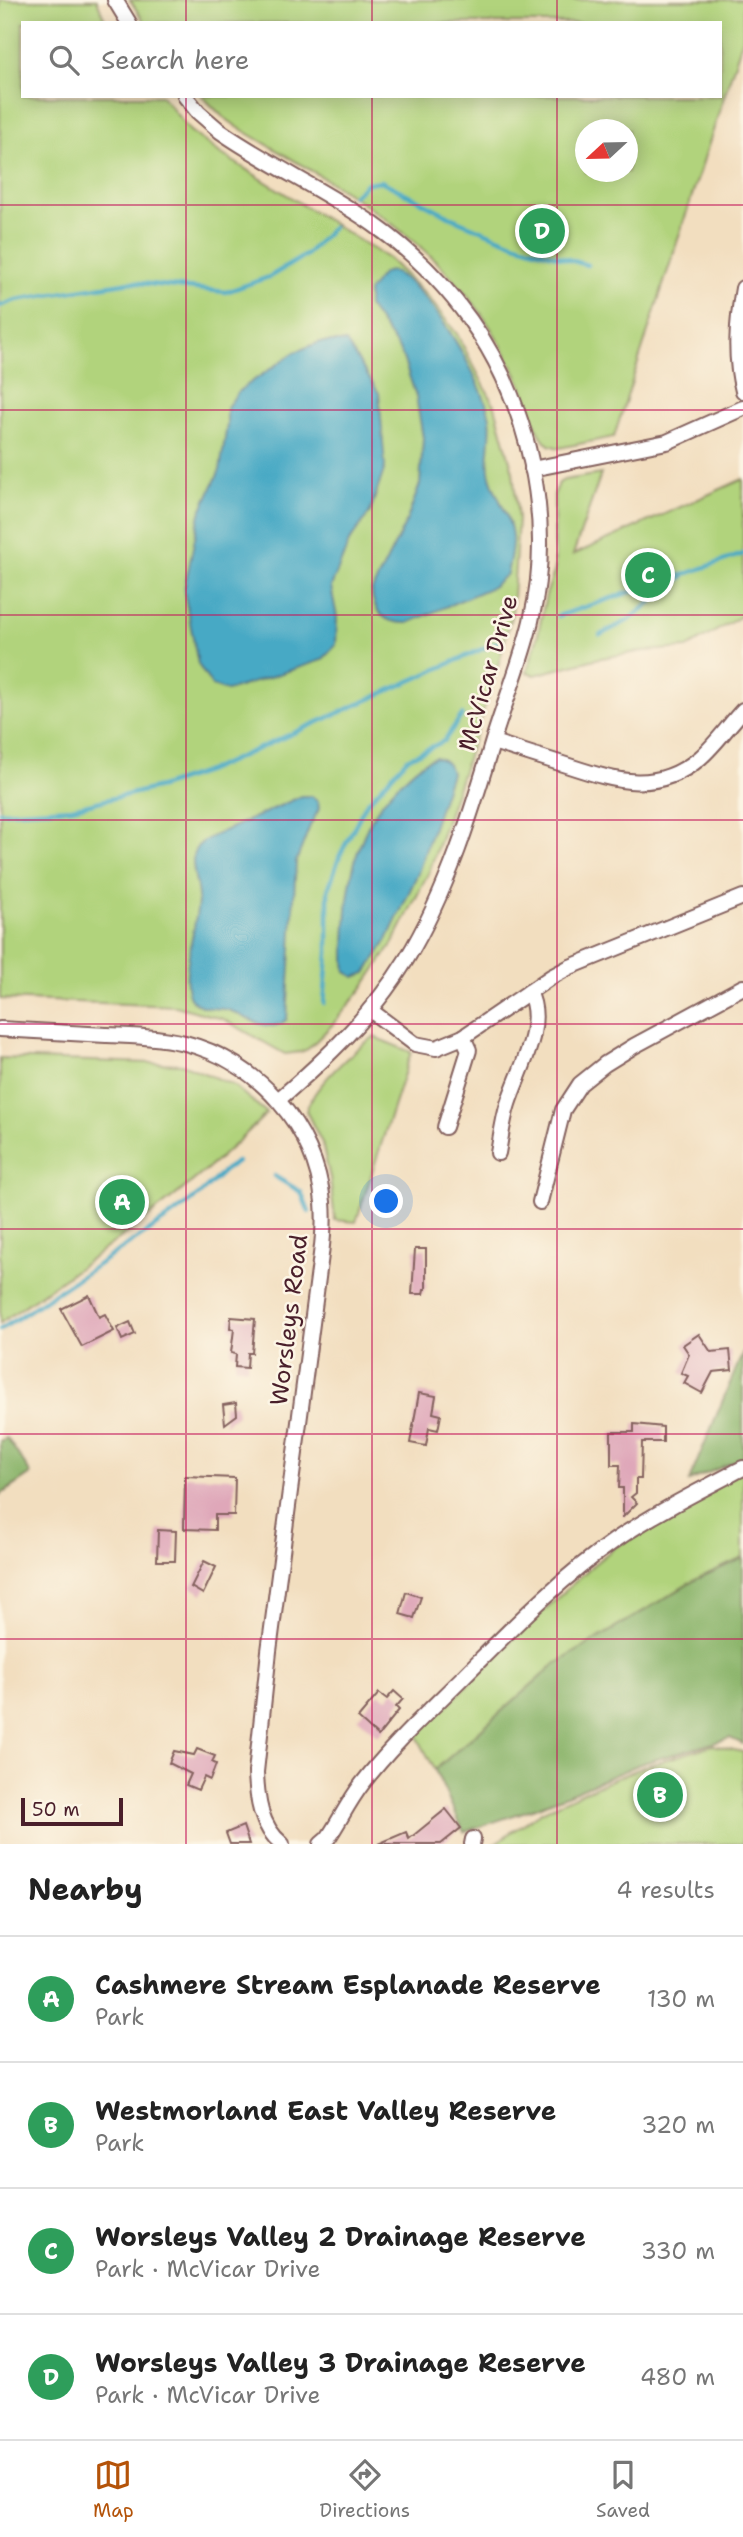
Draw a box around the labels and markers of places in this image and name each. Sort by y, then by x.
pin: D [519,205,565,257]
pin: C [625,549,671,601]
pin: A [99,1176,145,1228]
pin: B [637,1769,683,1821]

